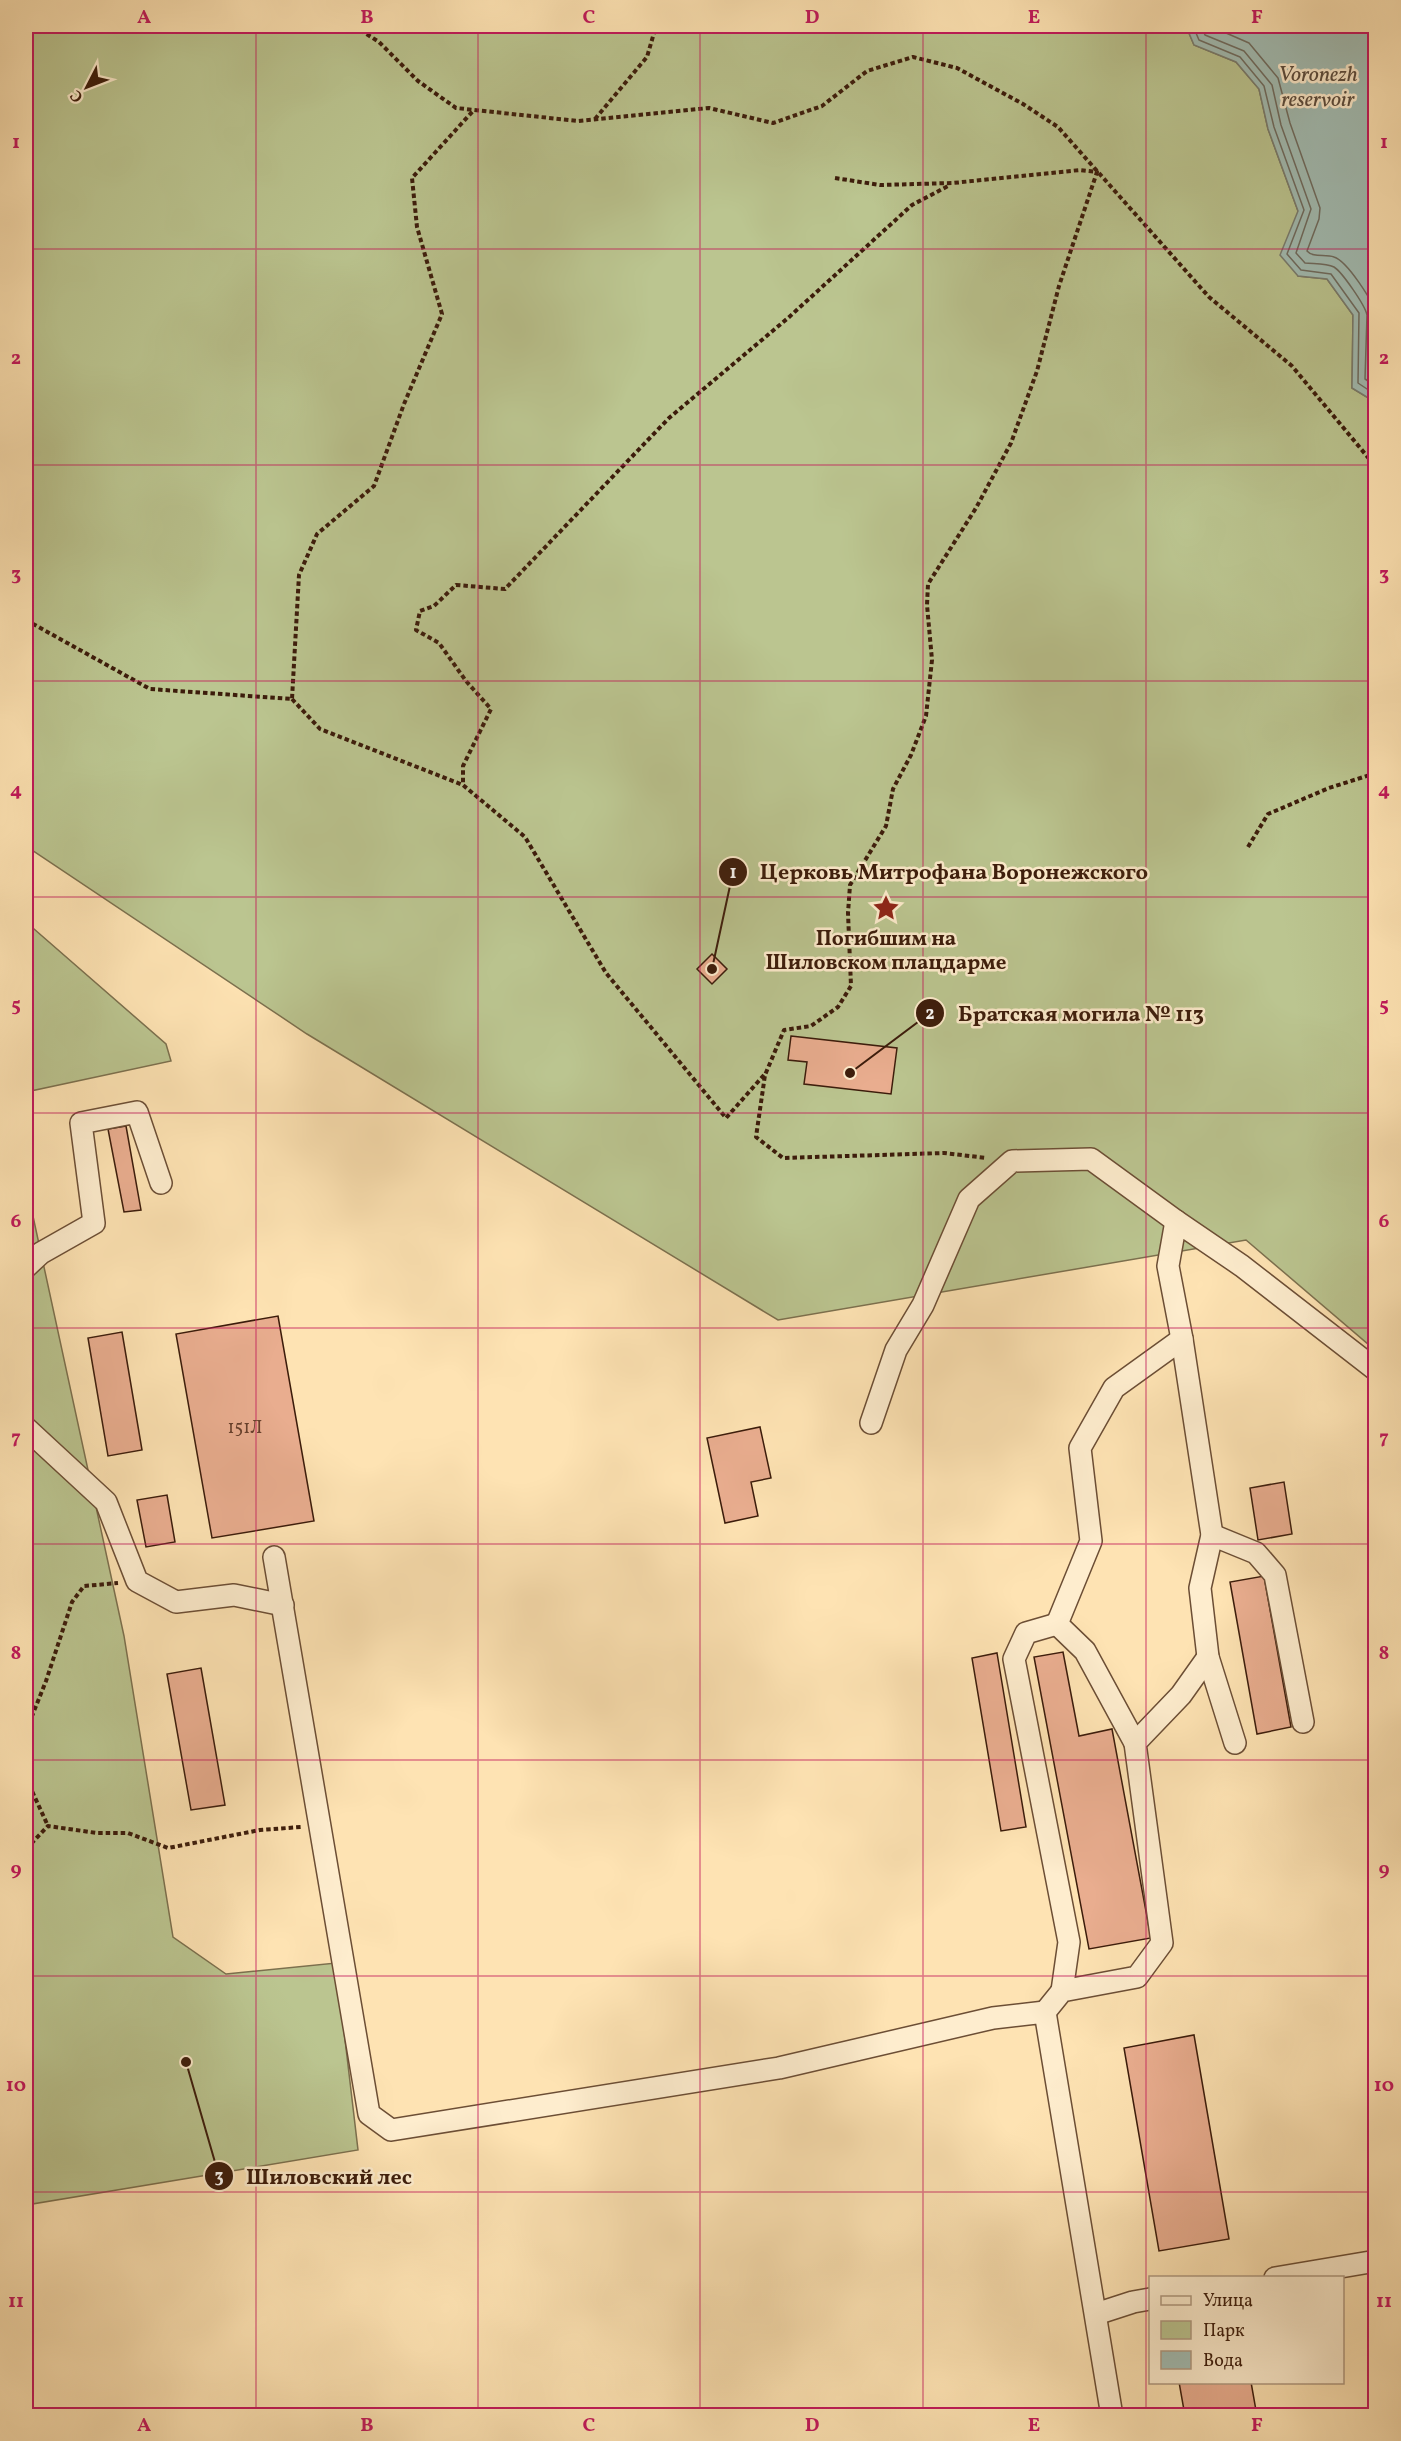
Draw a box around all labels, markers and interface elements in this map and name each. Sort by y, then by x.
text: A [137,4,151,32]
text: B [360,4,374,32]
text: C [583,4,596,32]
text: D [805,4,819,32]
text: E [1028,4,1040,32]
text: F [1251,4,1263,32]
north arrow [57,57,117,117]
water label: Voronezh reservoir [1278,60,1358,116]
text: С [66,85,89,107]
text: 1 [12,129,20,157]
text: 1 [1380,129,1388,157]
text: 2 [11,345,21,373]
text: 2 [1379,345,1389,373]
text: 3 [11,561,21,589]
text: 3 [1379,561,1389,589]
text: 4 [10,777,22,805]
text: 4 [1378,777,1390,805]
callout: Церковь Митрофана Воронежского [718,852,1160,892]
text: Церковь Митрофана Воронежского [760,858,1148,889]
text: 1 [729,861,737,886]
place icon: Погибшим на Шиловском плацдарме [871,893,901,923]
place label: Погибшим на Шиловском плацдарме [766,925,1006,978]
text: 5 [11,992,21,1020]
text: 5 [1379,992,1389,1020]
callout: Братская могила № 113 [915,993,1216,1033]
text: Братская могила № 113 [958,1000,1204,1031]
text: 2 [925,1002,935,1027]
text: 6 [11,1208,22,1236]
text: 6 [1379,1208,1390,1236]
house number: 151Л [228,1416,262,1441]
text: 7 [11,1424,21,1452]
text: 7 [1379,1424,1389,1452]
text: 8 [11,1640,21,1668]
text: 8 [1379,1640,1389,1668]
text: 9 [10,1856,22,1884]
text: 9 [1378,1856,1390,1884]
text: 10 [6,2072,26,2100]
text: 10 [1374,2072,1394,2100]
callout: Шиловский лес [204,2156,424,2196]
text: Шиловский лес [246,2163,412,2194]
text: 3 [214,2165,224,2190]
legend [1149,2276,1344,2384]
text: 11 [8,2288,24,2316]
text: 11 [1376,2288,1392,2316]
text: Улица [1203,2289,1253,2314]
text: Парк [1203,2319,1245,2344]
text: Вода [1203,2349,1243,2374]
text: A [137,2412,151,2440]
text: B [360,2412,374,2440]
text: C [583,2412,596,2440]
text: D [805,2412,819,2440]
text: E [1028,2412,1040,2440]
text: F [1251,2412,1263,2440]

